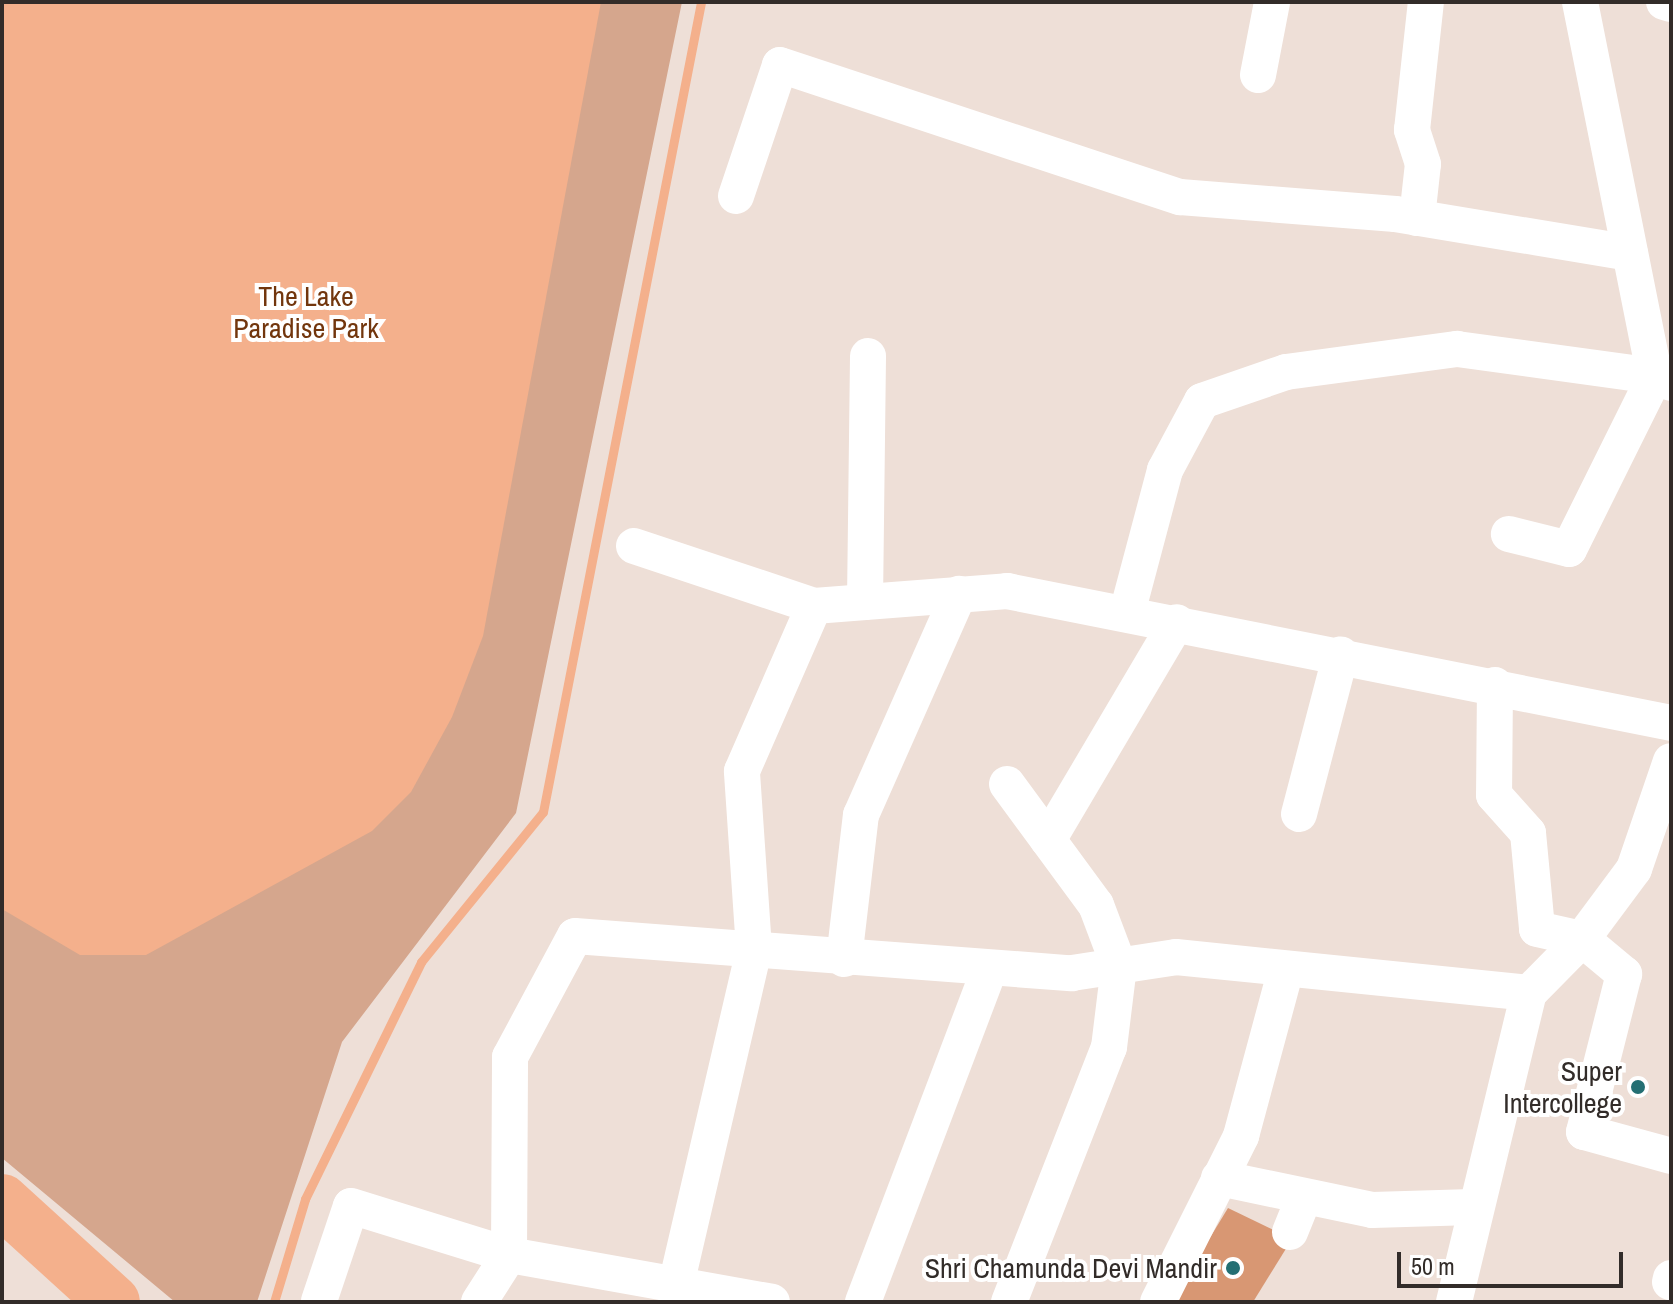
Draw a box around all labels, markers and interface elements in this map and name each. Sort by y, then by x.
park label: The Lake Paradise Park [233,279,379,345]
place label: Super Intercollege [1503,1054,1622,1120]
marker: Super Intercollege [1629,1078,1647,1096]
scale bar [1401,1236,1627,1286]
text: 50 m [1411,1250,1455,1282]
place label: Shri Chamunda Devi Mandir [925,1251,1217,1285]
marker: Shri Chamunda Devi Mandir [1224,1259,1242,1277]

